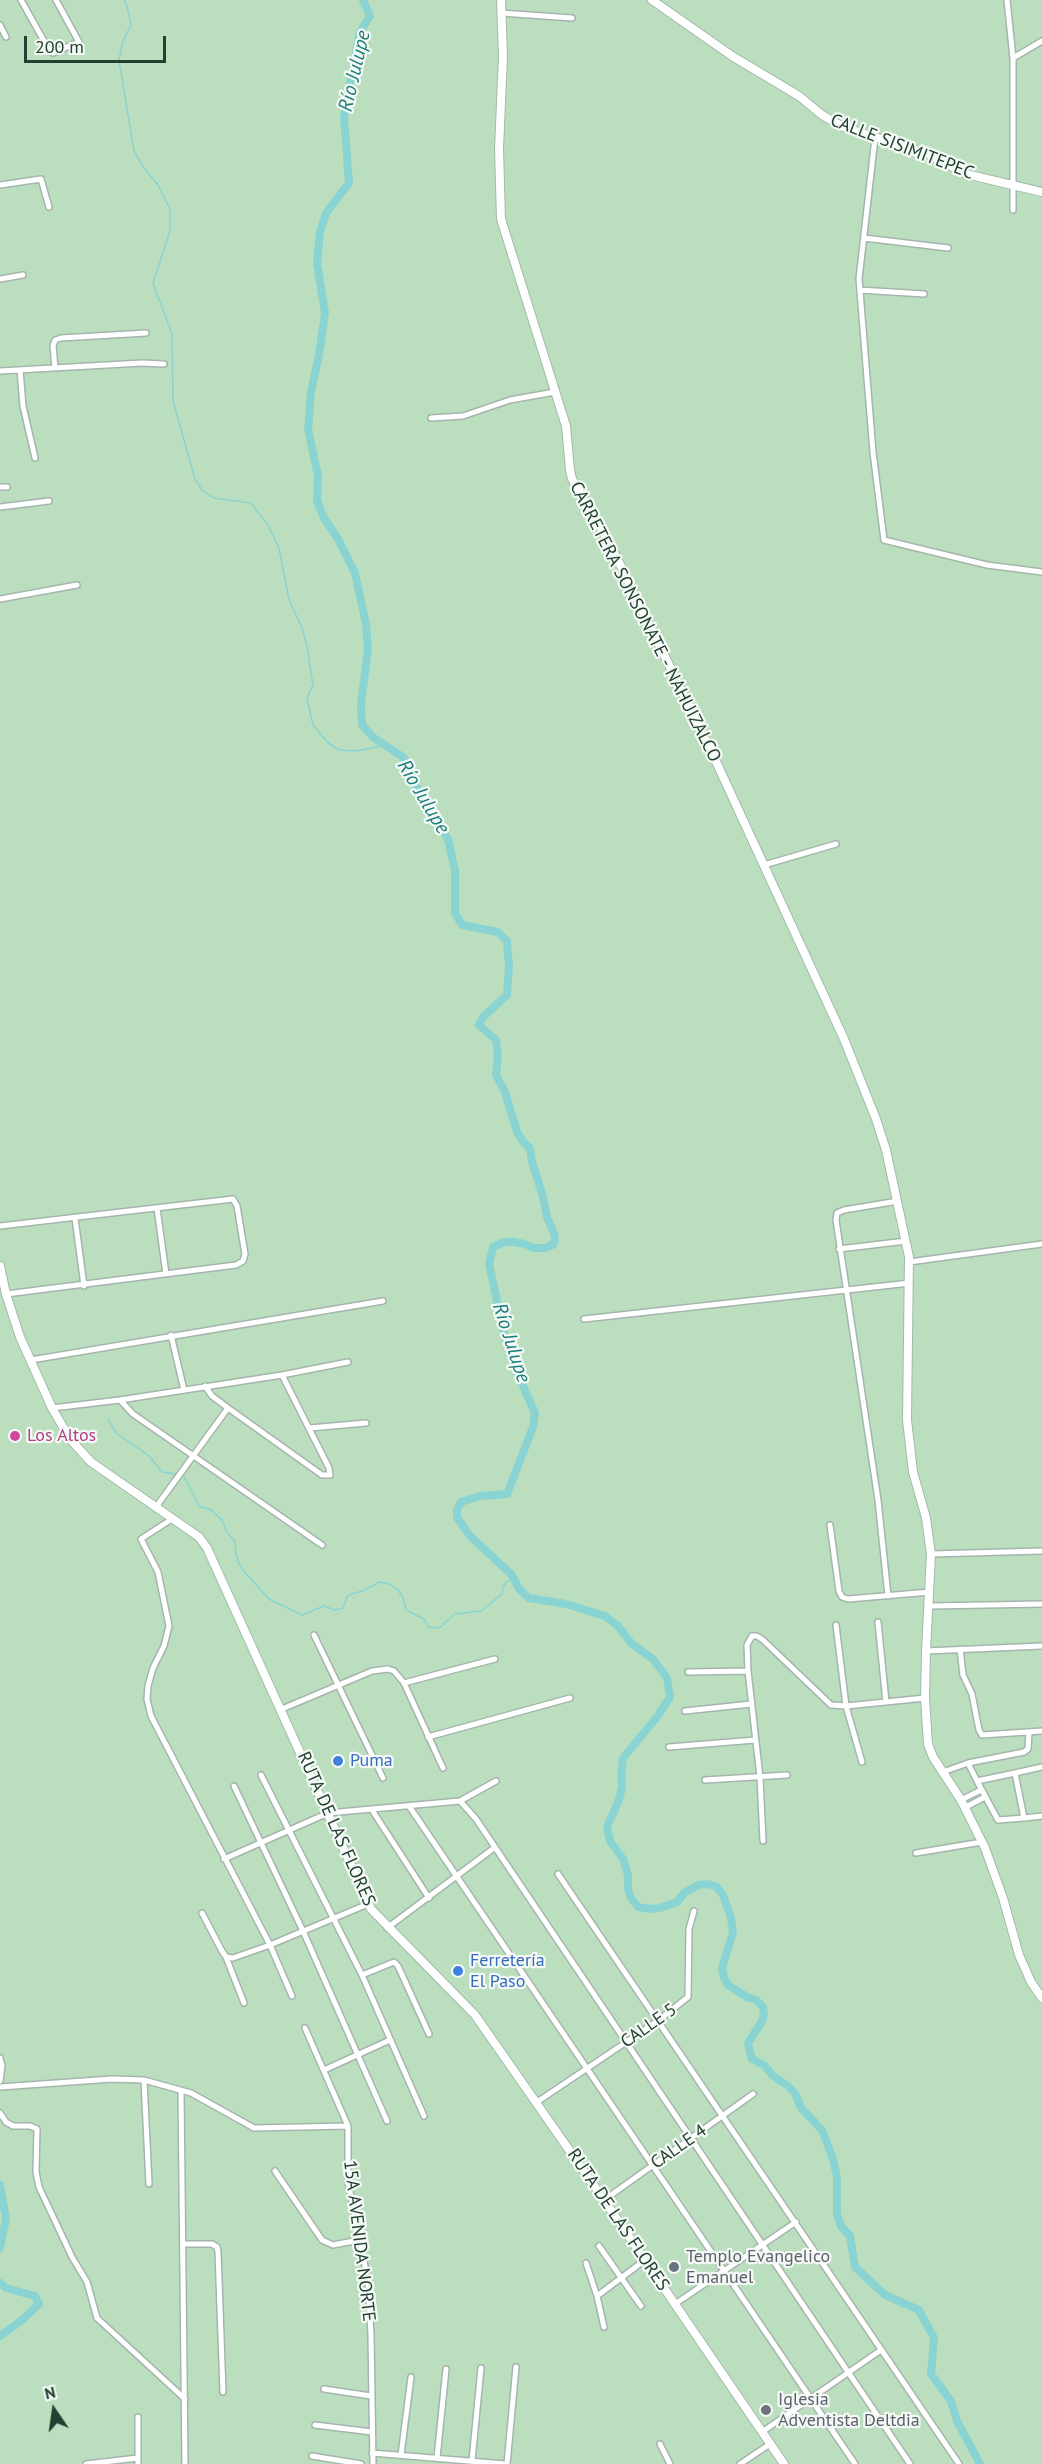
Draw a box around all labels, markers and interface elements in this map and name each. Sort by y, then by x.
scale bar [27,24,170,62]
water label: Río Julupe [334,28,376,114]
text: 200 m [35,35,84,58]
street label: CALLE SISIMITEPEC [827,110,977,184]
street label: CARRETERA SONSONATE - NAHUIZALCO [565,478,725,766]
water label: Río Julupe [392,756,454,838]
water label: Río Julupe [487,1300,535,1386]
place label: Los Altos [27,1425,96,1447]
marker: Los Altos [8,1429,22,1443]
street label: RUTA DE LAS FLORES [292,1748,380,1910]
place label: Puma [350,1750,393,1772]
marker: Puma [331,1754,345,1768]
place label: Ferretería El Paso [470,1950,545,1992]
marker: Ferretería El Paso [451,1964,465,1978]
street label: CALLE 5 [617,1999,681,2053]
street label: CALLE 4 [647,2120,711,2174]
street label: RUTA DE LAS FLORES [562,2145,674,2295]
street label: 15A AVENIDA NORTE [338,2159,380,2323]
place label: Templo Evangelico Emanuel [686,2246,830,2288]
marker: Templo Evangelico Emanuel [667,2260,681,2274]
north arrow [24,2380,84,2440]
text: N [43,2382,57,2403]
place label: Iglesia Adventista Deltdia [778,2389,920,2432]
marker: Iglesia Adventista Deltdia [759,2403,773,2417]

